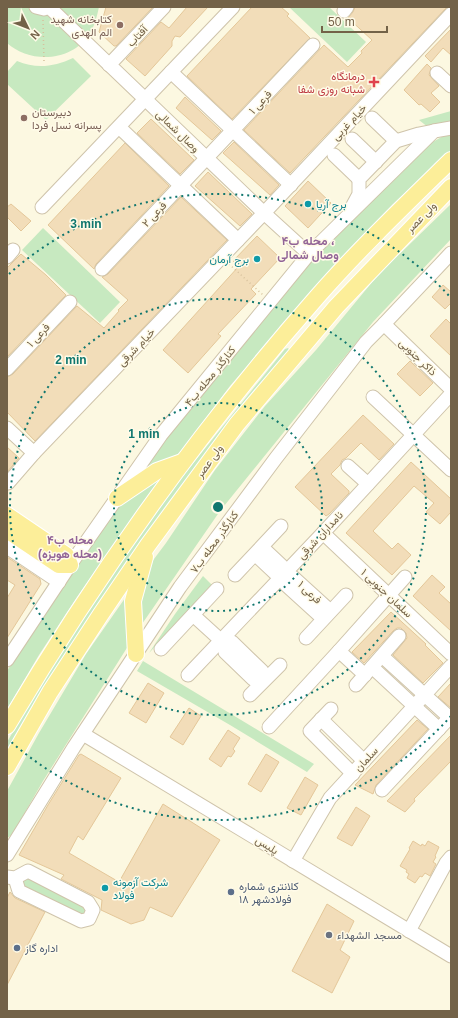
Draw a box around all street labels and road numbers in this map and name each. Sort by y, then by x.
street label: آفتاب [124,22,151,50]
street label: فرعی ۱ [246,88,275,117]
street label: خیام غربی [329,101,370,144]
street label: وصال شمالی [153,107,202,155]
street label: فرعی ۲ [139,199,169,230]
street label: ولی عصر [403,199,439,236]
street label: فرعی ۱ [24,321,53,350]
street label: خیام شرقی [115,326,158,370]
street label: ذاکر جنوبی [396,336,439,378]
street label: کنارگذر محله ب۴ [182,344,239,409]
street label: ولی عصر [192,442,226,481]
street label: کنارگذر محله ب۷ [188,509,241,576]
street label: نامداران شرقی [295,509,346,562]
street label: سلمان جنوبی ۱ [358,566,415,621]
street label: فرعی ۱ [295,578,324,607]
street label: سلمان [352,744,380,774]
street label: پلیس [252,834,281,858]

